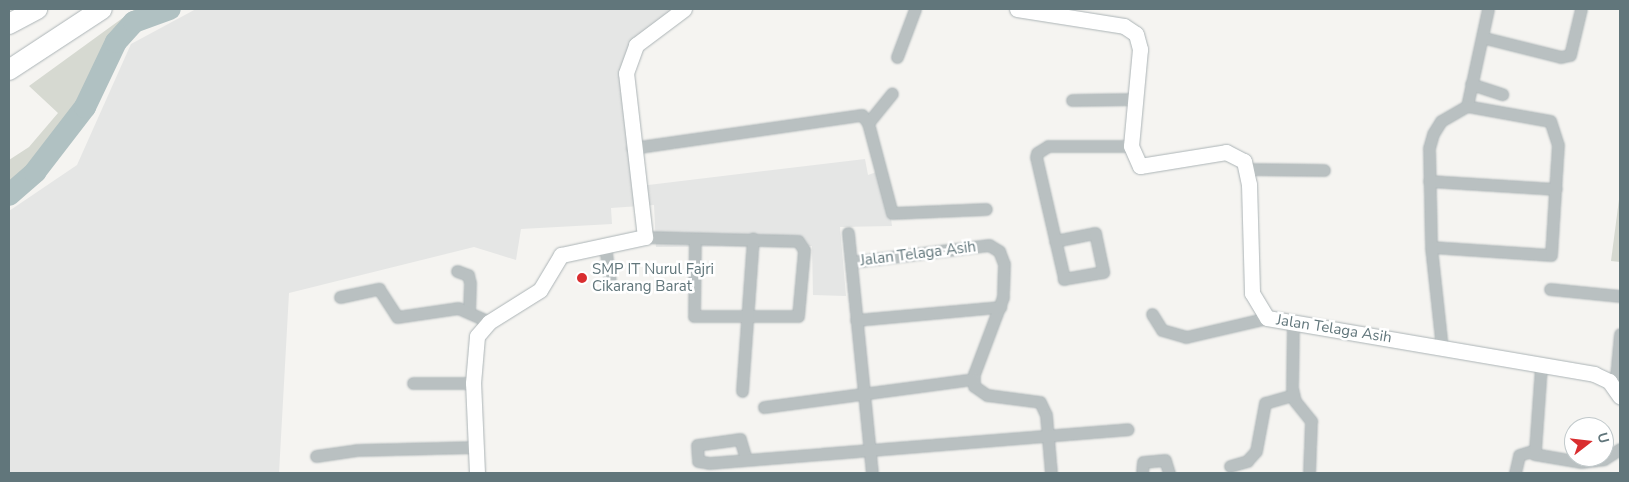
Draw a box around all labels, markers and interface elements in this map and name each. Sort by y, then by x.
street label: Jalan Telaga Asih [859,238,977,270]
place label: SMP IT Nurul Fajri Cikarang Barat [592,260,714,295]
marker: SMP IT Nurul Fajri Cikarang Barat [576,272,588,284]
street label: Jalan Telaga Asih [1275,311,1393,347]
north arrow [1564,417,1614,467]
text: U [1592,430,1613,446]

